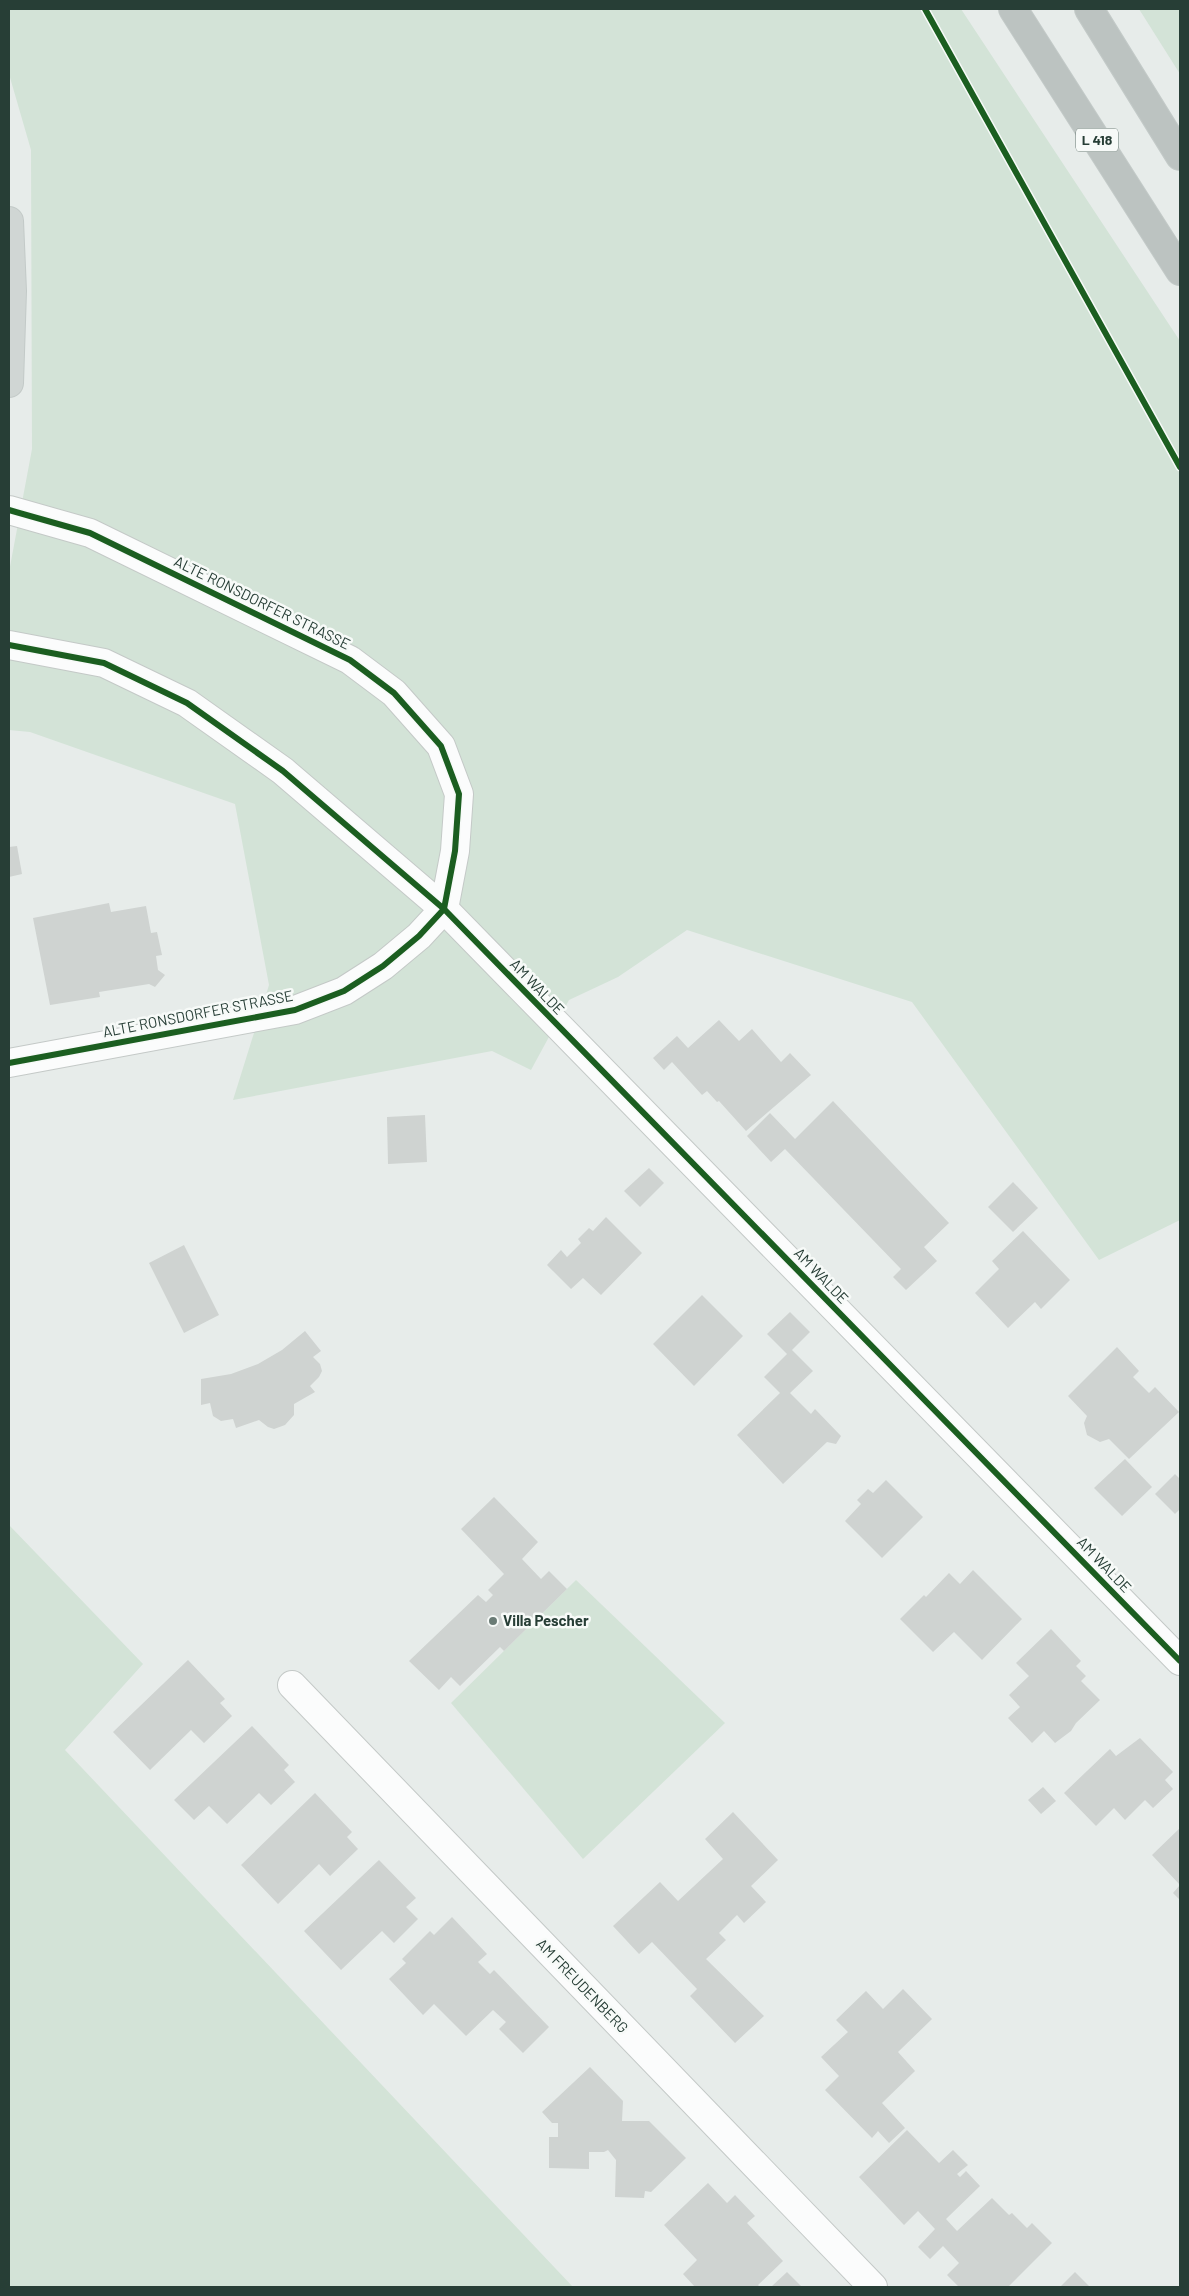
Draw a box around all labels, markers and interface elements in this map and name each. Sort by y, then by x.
road number: L 418 [1076,128,1118,152]
street label: ALTE RONSDORFER STRASSE [171,552,353,653]
street label: AM WALDE [507,955,569,1018]
street label: ALTE RONSDORFER STRASSE [101,986,295,1040]
street label: AM WALDE [791,1244,853,1307]
street label: AM WALDE [1074,1533,1136,1596]
place label: Villa Pescher [503,1611,589,1629]
marker: Villa Pescher [487,1615,499,1627]
street label: AM FREUDENBERG [533,1934,632,2036]

